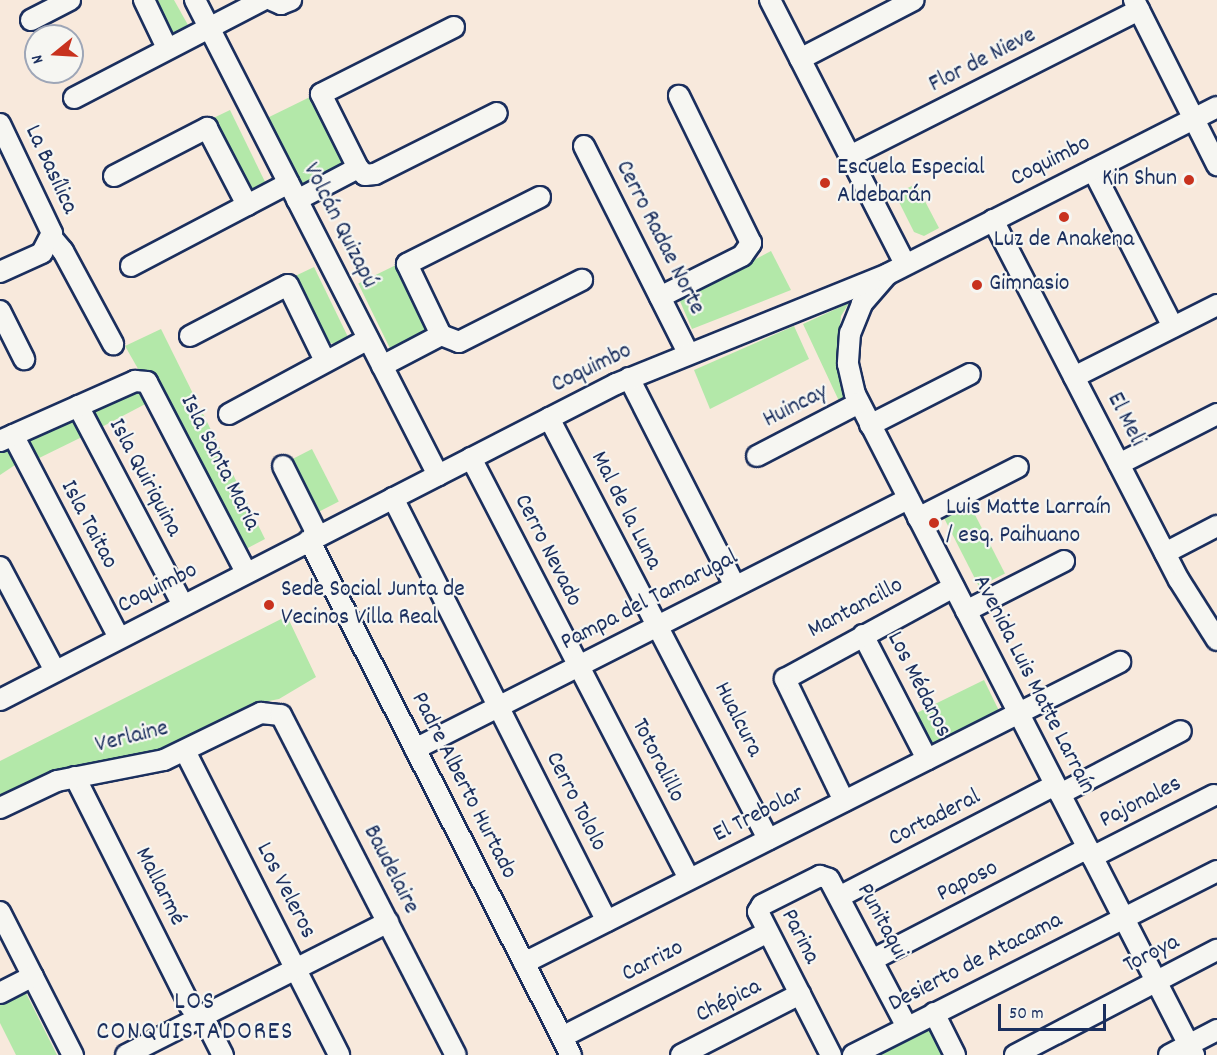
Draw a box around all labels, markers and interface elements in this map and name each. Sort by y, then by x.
street label: Flor de Nieve [925,22,1041,100]
north arrow [24,24,84,84]
text: N [26,52,50,66]
street label: La Basílica [17,121,83,219]
street label: Coquimbo [1006,130,1096,194]
place label: Escuela Especial Aldebarán [837,155,985,211]
street label: Cerro Radae Norte [608,156,710,320]
street label: Volcán Quizapú [295,159,383,293]
place label: Kin Shun [1102,166,1177,194]
marker: Kin Shun [1182,173,1196,187]
marker: Escuela Especial Aldebarán [818,176,832,190]
marker: Luz de Anakena [1057,210,1071,224]
place label: Luz de Anakena [994,227,1134,255]
place label: Gimnasio [989,271,1070,299]
marker: Gimnasio [970,278,984,292]
street label: Coquimbo [547,337,637,401]
street label: Huincay [759,379,833,435]
street label: El Meli [1099,388,1151,452]
street label: Isla Santa María [172,390,266,536]
street label: Isla Quiriquina [101,414,187,542]
street label: Mal de la Luna [583,447,667,575]
street label: Isla Taitao [53,476,123,574]
street label: Cerro Nevado [506,490,588,612]
place label: Luis Matte Larraín / esq. Paihuano [946,495,1111,551]
marker: Luis Matte Larraín / esq. Paihuano [927,516,941,530]
street label: Pampa del Tamarugal [557,544,743,658]
street label: Coquimbo [113,557,203,621]
street label: Avenida Luis Matte Larraín [965,571,1101,799]
street label: Mantancillo [803,572,909,646]
place label: Sede Social Junta de Vecinos Villa Real [281,577,465,633]
marker: Sede Social Junta de Vecinos Villa Real [262,598,276,612]
street label: Los Médanos [879,627,957,743]
street label: Hualcura [706,678,768,762]
street label: Padre Alberto Hurtado [403,688,523,884]
street label: Totoralillo [624,714,690,808]
street label: Verlaine [93,715,171,761]
street label: Cerro Tololo [538,748,612,856]
street label: Pajonales [1095,770,1187,836]
street label: El Trebolar [709,780,809,850]
street label: Cortaderal [884,784,986,854]
street label: Baudelaire [355,821,425,919]
street label: Los Veleros [249,838,321,944]
street label: Mallarmé [127,843,191,931]
street label: Paposo [933,854,1003,910]
street label: Punitaqui [849,879,913,965]
street label: Parina [773,905,825,969]
street label: Desierto de Atacama [884,907,1068,1019]
street label: Toroya [1119,929,1185,981]
street label: Carrizo [617,934,689,990]
street label: Chépica [691,973,767,1031]
district label: LOS CONQUISTADORES [96,987,294,1048]
scale bar [1001,992,1109,1030]
text: 50 m [1009,1002,1044,1027]

